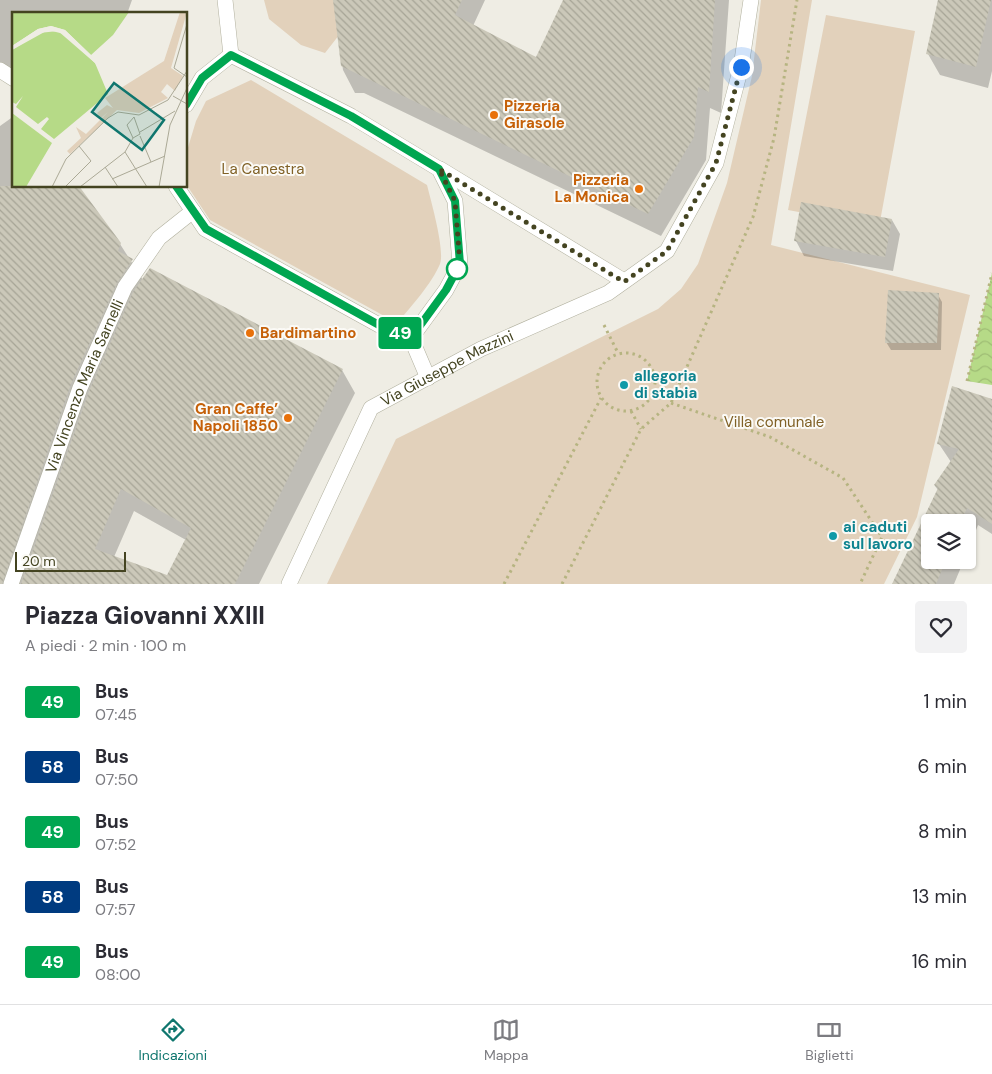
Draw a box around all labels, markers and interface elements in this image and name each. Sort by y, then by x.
inset map [12,12,188,188]
your location [729,55,754,80]
place label: Pizzeria Girasole [504,96,565,133]
marker: Pizzeria Girasole [488,109,500,121]
park label: La Canestra [222,159,304,179]
place label: Pizzeria La Monica [555,170,629,207]
marker: Pizzeria La Monica [633,183,645,195]
unlabelled marker [446,258,468,280]
street label: Via Vincenzo Maria Sarnelli [41,296,128,476]
line badge: 49 [378,317,422,349]
text: 49 [388,321,412,345]
place label: Bardimartino [260,323,356,343]
street label: Via Giuseppe Mazzini [377,326,517,411]
marker: Bardimartino [244,327,256,339]
place label: allegoria di stabia [634,366,697,403]
marker: allegoria di stabia [618,379,630,391]
place label: Gran Caffe’ Napoli 1850 [193,399,278,436]
marker: Gran Caffe’ Napoli 1850 [282,412,294,424]
park label: Villa comunale [724,412,824,432]
map controls [921,514,976,569]
button: layers [921,514,976,569]
place label: ai caduti sul lavoro [843,517,913,554]
marker: ai caduti sul lavoro [827,530,839,542]
scale bar [15,549,126,572]
text: 20 m [22,552,56,570]
text: Piazza Giovanni XXIII [25,600,265,631]
button: heart [915,601,967,653]
text: A piedi · 2 min · 100 m [25,635,186,656]
text: Bus [95,679,129,704]
text: 1 min [924,689,967,714]
text: 49 [41,690,64,714]
text: 07:45 [95,704,137,725]
text: Bus [95,744,129,769]
text: 6 min [918,754,967,779]
text: 58 [41,755,64,779]
text: 07:50 [95,769,138,790]
text: Bus [95,809,129,834]
text: 8 min [918,819,967,844]
text: 49 [41,820,64,844]
text: 07:52 [95,834,136,855]
text: Bus [95,874,129,899]
text: 13 min [912,884,967,909]
text: 58 [41,885,64,909]
text: 07:57 [95,899,136,920]
text: Bus [95,939,129,964]
text: 16 min [912,949,967,974]
text: 49 [41,950,64,974]
text: 08:00 [95,964,141,985]
tab: Indicazioni [138,1016,207,1064]
tab: Mappa [484,1016,528,1064]
tab: Biglietti [805,1016,854,1064]

